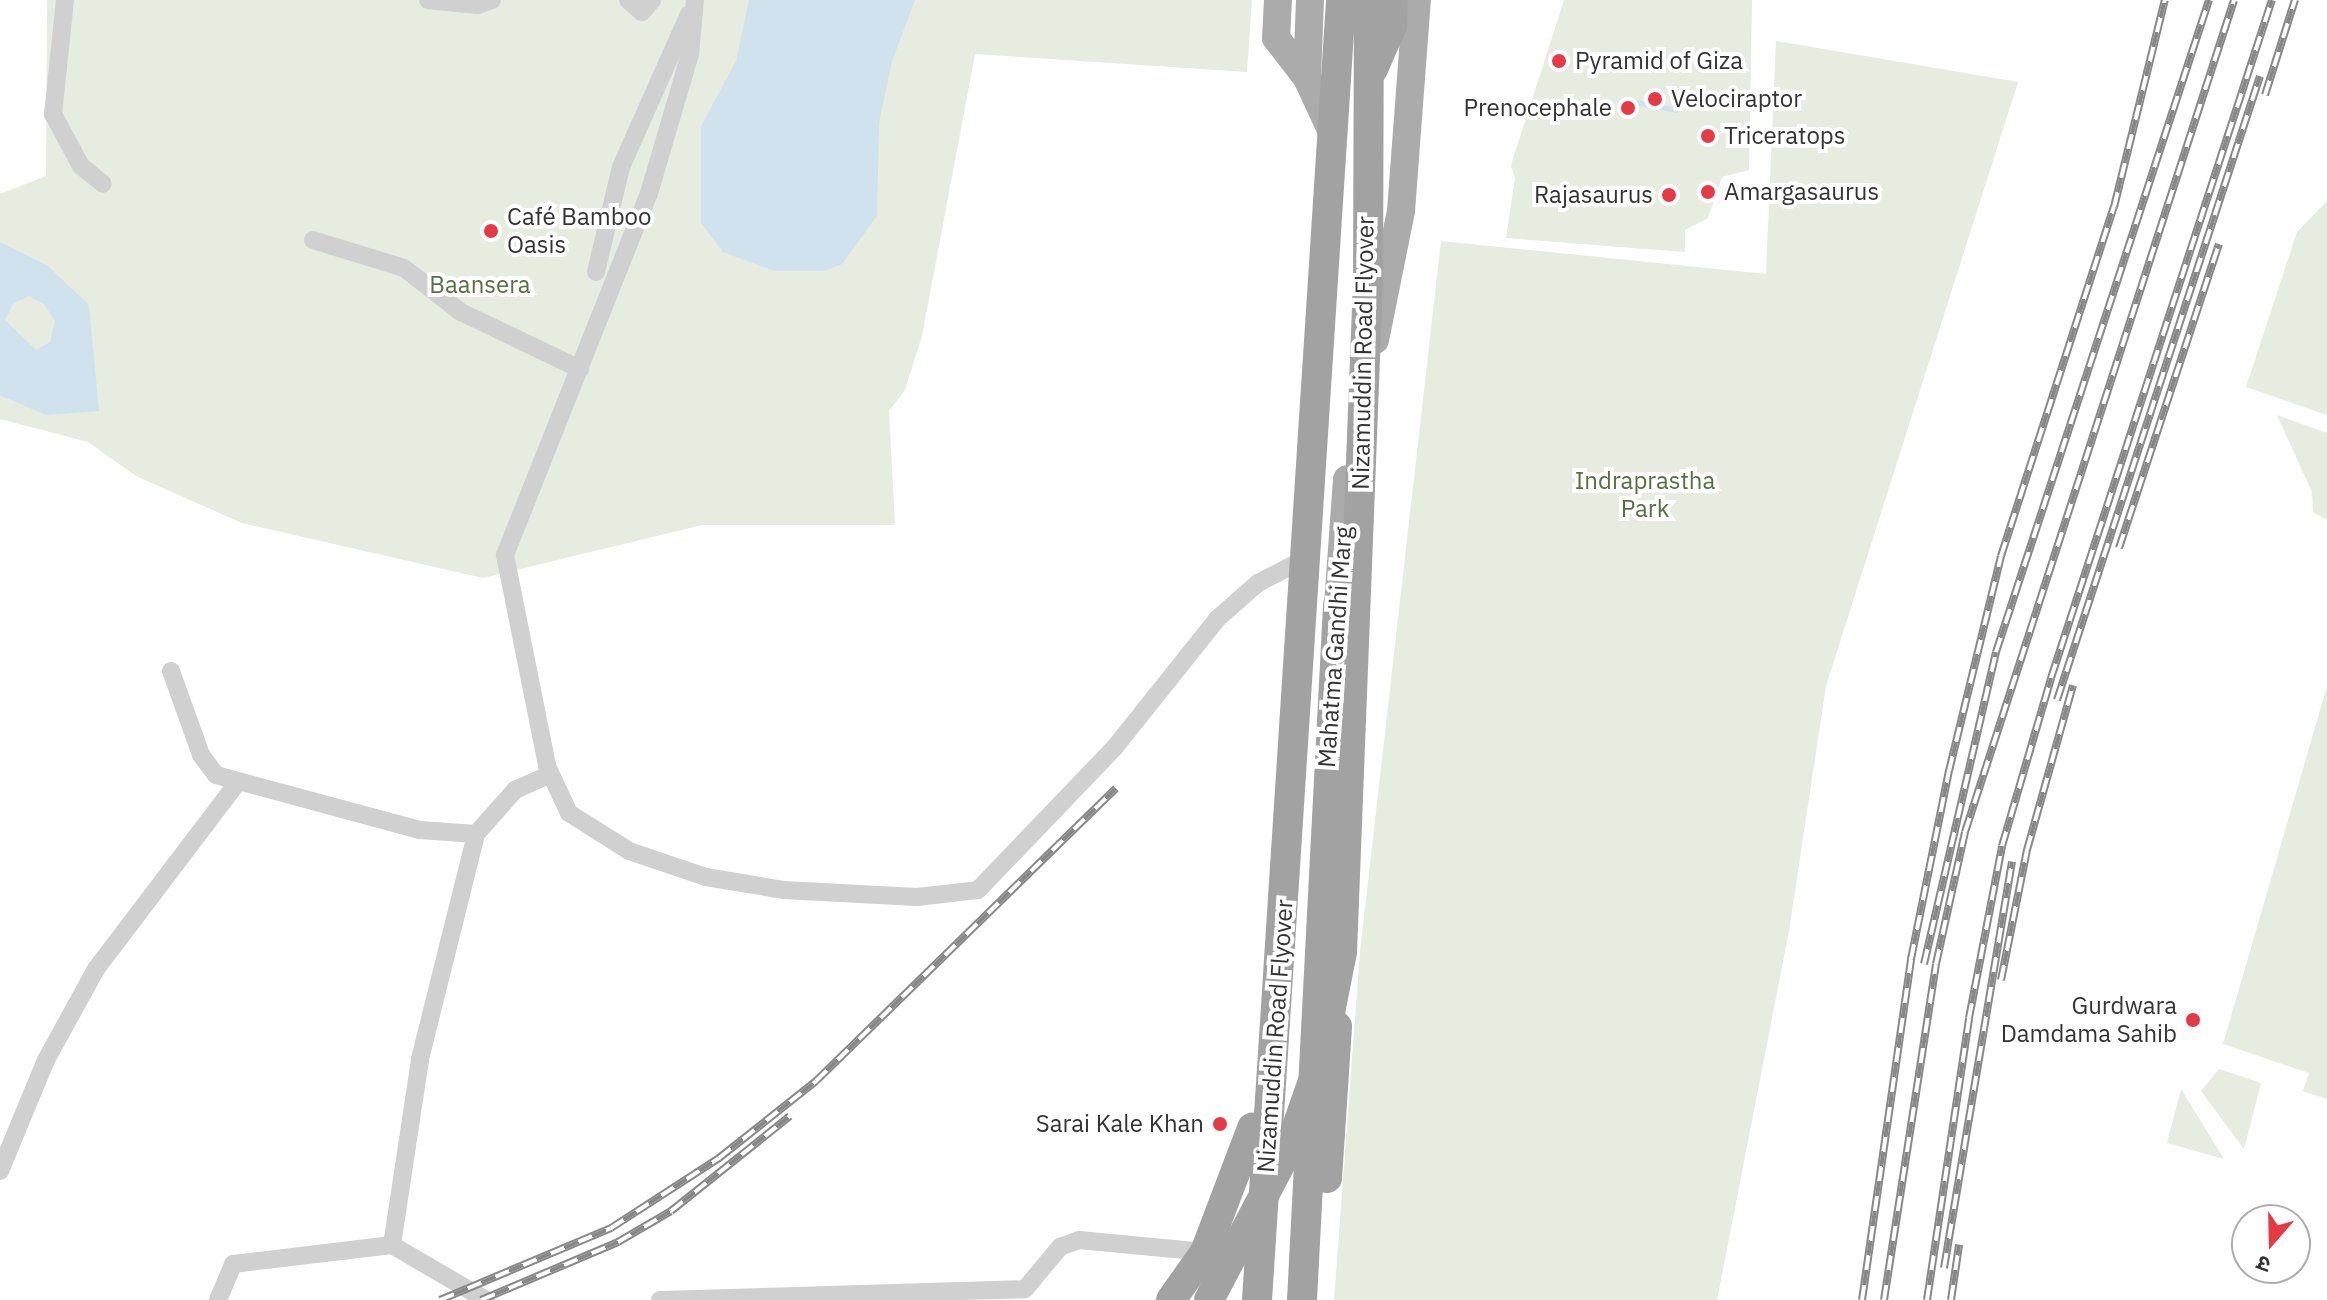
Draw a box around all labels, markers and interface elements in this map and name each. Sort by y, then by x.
place label: Pyramid of Giza [1575,47,1743,75]
marker: Pyramid of Giza [1550,52,1568,70]
place label: Velociraptor [1671,85,1802,113]
marker: Velociraptor [1646,90,1664,108]
place label: Prenocephale [1464,94,1612,122]
marker: Prenocephale [1619,99,1637,117]
place label: Triceratops [1724,122,1845,150]
marker: Triceratops [1699,127,1717,145]
place label: Amargasaurus [1724,178,1879,206]
place label: Rajasaurus [1534,181,1653,209]
marker: Amargasaurus [1699,183,1717,201]
marker: Rajasaurus [1660,186,1678,204]
place label: Café Bamboo Oasis [507,203,651,259]
street label: Nizamuddin Road Flyover [1346,216,1380,490]
marker: Café Bamboo Oasis [482,222,500,240]
park label: Baansera [429,271,531,299]
park label: Indraprastha Park [1575,467,1715,523]
street label: Mahatma Gandhi Marg [1312,525,1358,769]
street label: Nizamuddin Road Flyover [1251,898,1299,1174]
place label: Gurdwara Damdama Sahib [2001,992,2177,1048]
marker: Gurdwara Damdama Sahib [2184,1011,2202,1029]
place label: Sarai Kale Khan [1036,1110,1204,1138]
marker: Sarai Kale Khan [1211,1115,1229,1133]
north arrow [2231,1204,2311,1284]
text: उ [2252,1249,2274,1281]

